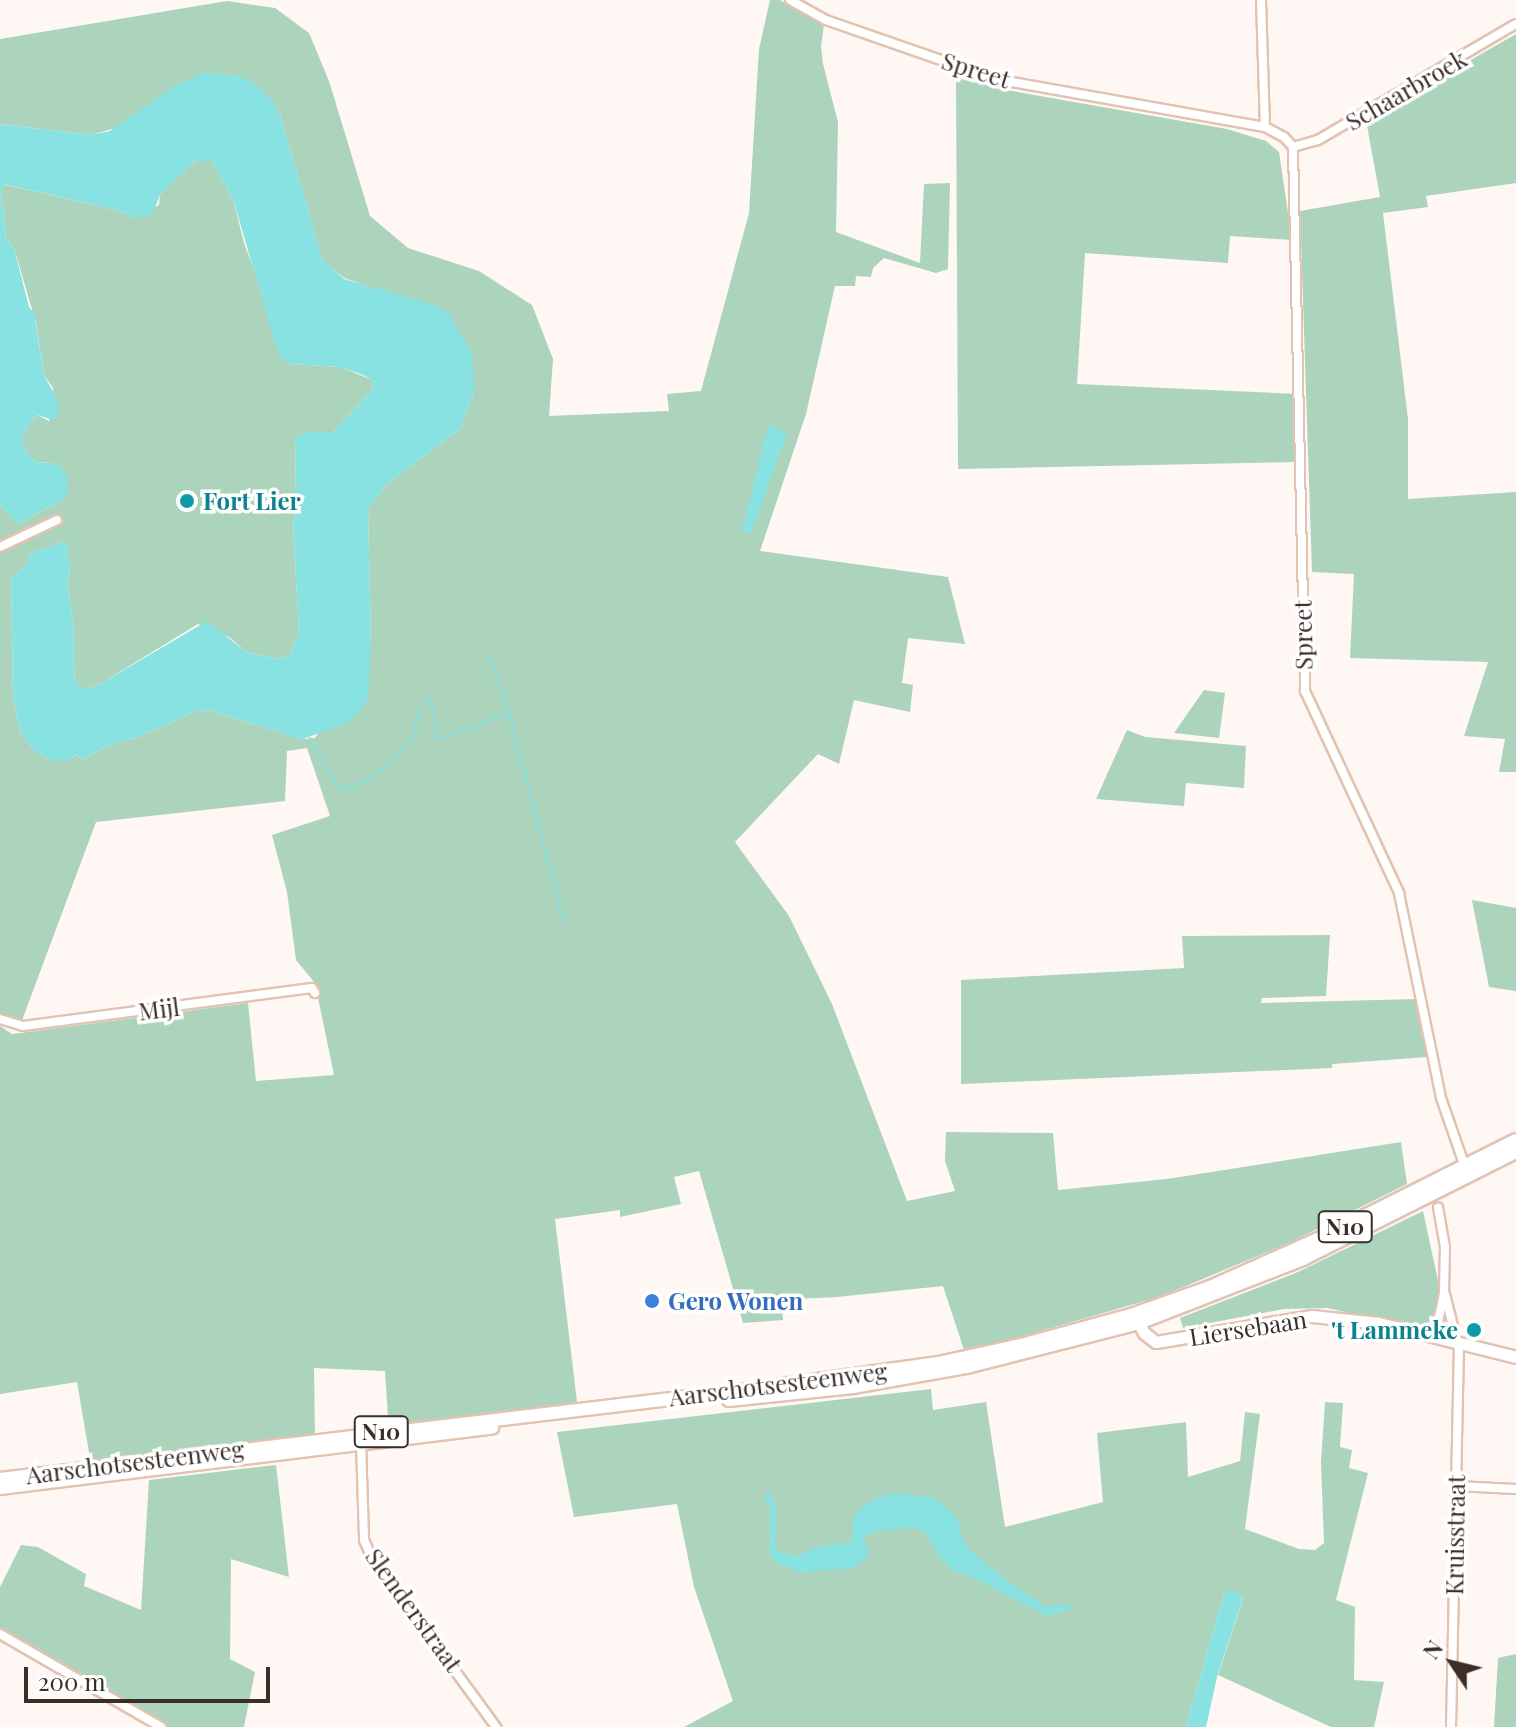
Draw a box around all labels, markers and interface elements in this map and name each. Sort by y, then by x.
street label: Schaarbroek [1340,44,1472,136]
street label: Spreet [938,46,1014,94]
place label: Fort Lier [203,487,301,515]
marker: Fort Lier [178,492,196,510]
street label: Spreet [1288,600,1318,670]
street label: Mijl [137,992,181,1026]
road number: N10 [1317,1209,1373,1245]
place label: Gero Wonen [668,1287,804,1315]
marker: Gero Wonen [643,1292,661,1310]
street label: Liersebaan [1187,1305,1309,1351]
place label: 't Lammeke [1331,1316,1458,1344]
marker: 't Lammeke [1465,1321,1483,1339]
street label: Aarschotsesteenweg [667,1356,889,1412]
road number: N10 [353,1414,409,1450]
street label: Aarschotsesteenweg [24,1434,246,1490]
street label: Kruisstraat [1440,1475,1470,1595]
street label: Slenderstraat [360,1543,468,1677]
north arrow [1412,1623,1492,1703]
text: N [1415,1634,1449,1664]
scale bar [28,1651,274,1701]
text: 200 m [38,1665,106,1697]

